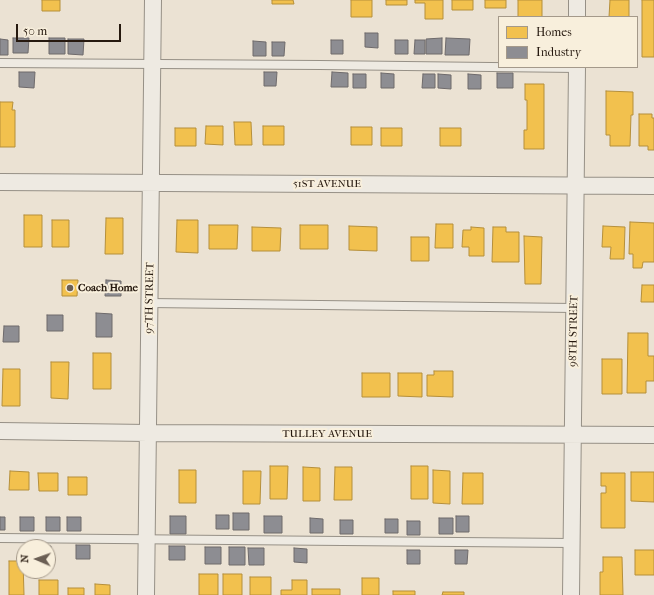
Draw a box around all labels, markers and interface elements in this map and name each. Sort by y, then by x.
scale bar [18,16,123,42]
legend [498,16,638,68]
text: 50 m [23,24,47,38]
text: Homes [536,25,572,39]
text: Industry [536,45,581,59]
street label: 51ST AVENUE [293,177,361,191]
street label: 97TH STREET [143,262,157,334]
place label: Coach Home [78,281,138,295]
marker: Coach Home [65,283,75,293]
street label: 98TH STREET [567,295,581,367]
street label: TULLEY AVENUE [282,427,372,441]
north arrow [16,539,56,579]
text: N [18,554,31,563]

